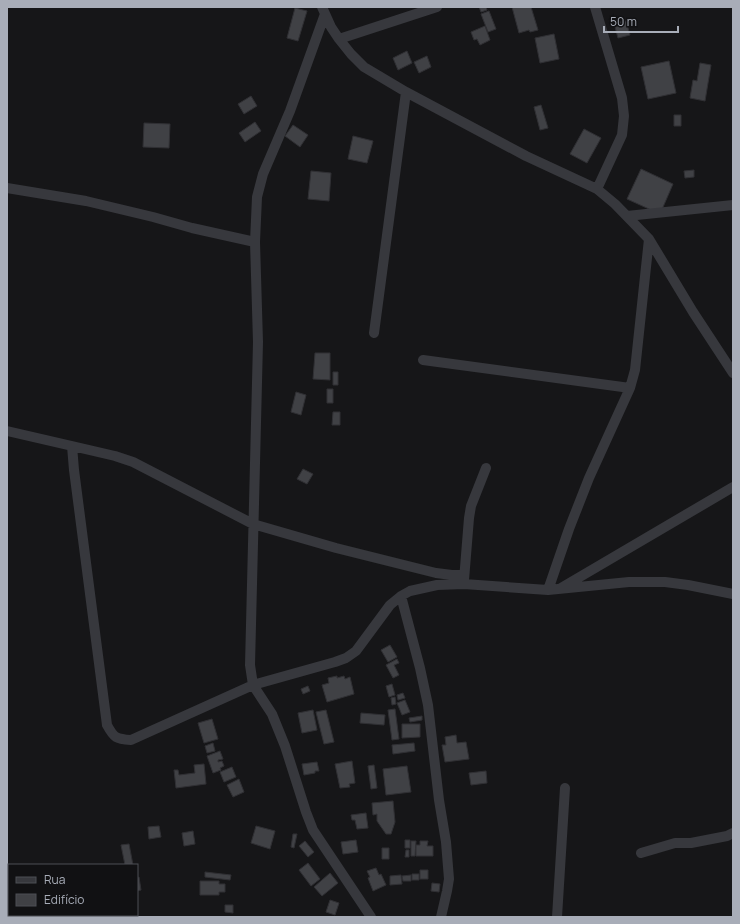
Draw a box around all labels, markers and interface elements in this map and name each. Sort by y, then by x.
scale bar [604,8,678,34]
text: 50 m [610,13,637,30]
legend [8,864,138,916]
text: Rua [44,871,65,888]
text: Edifício [44,891,84,908]

